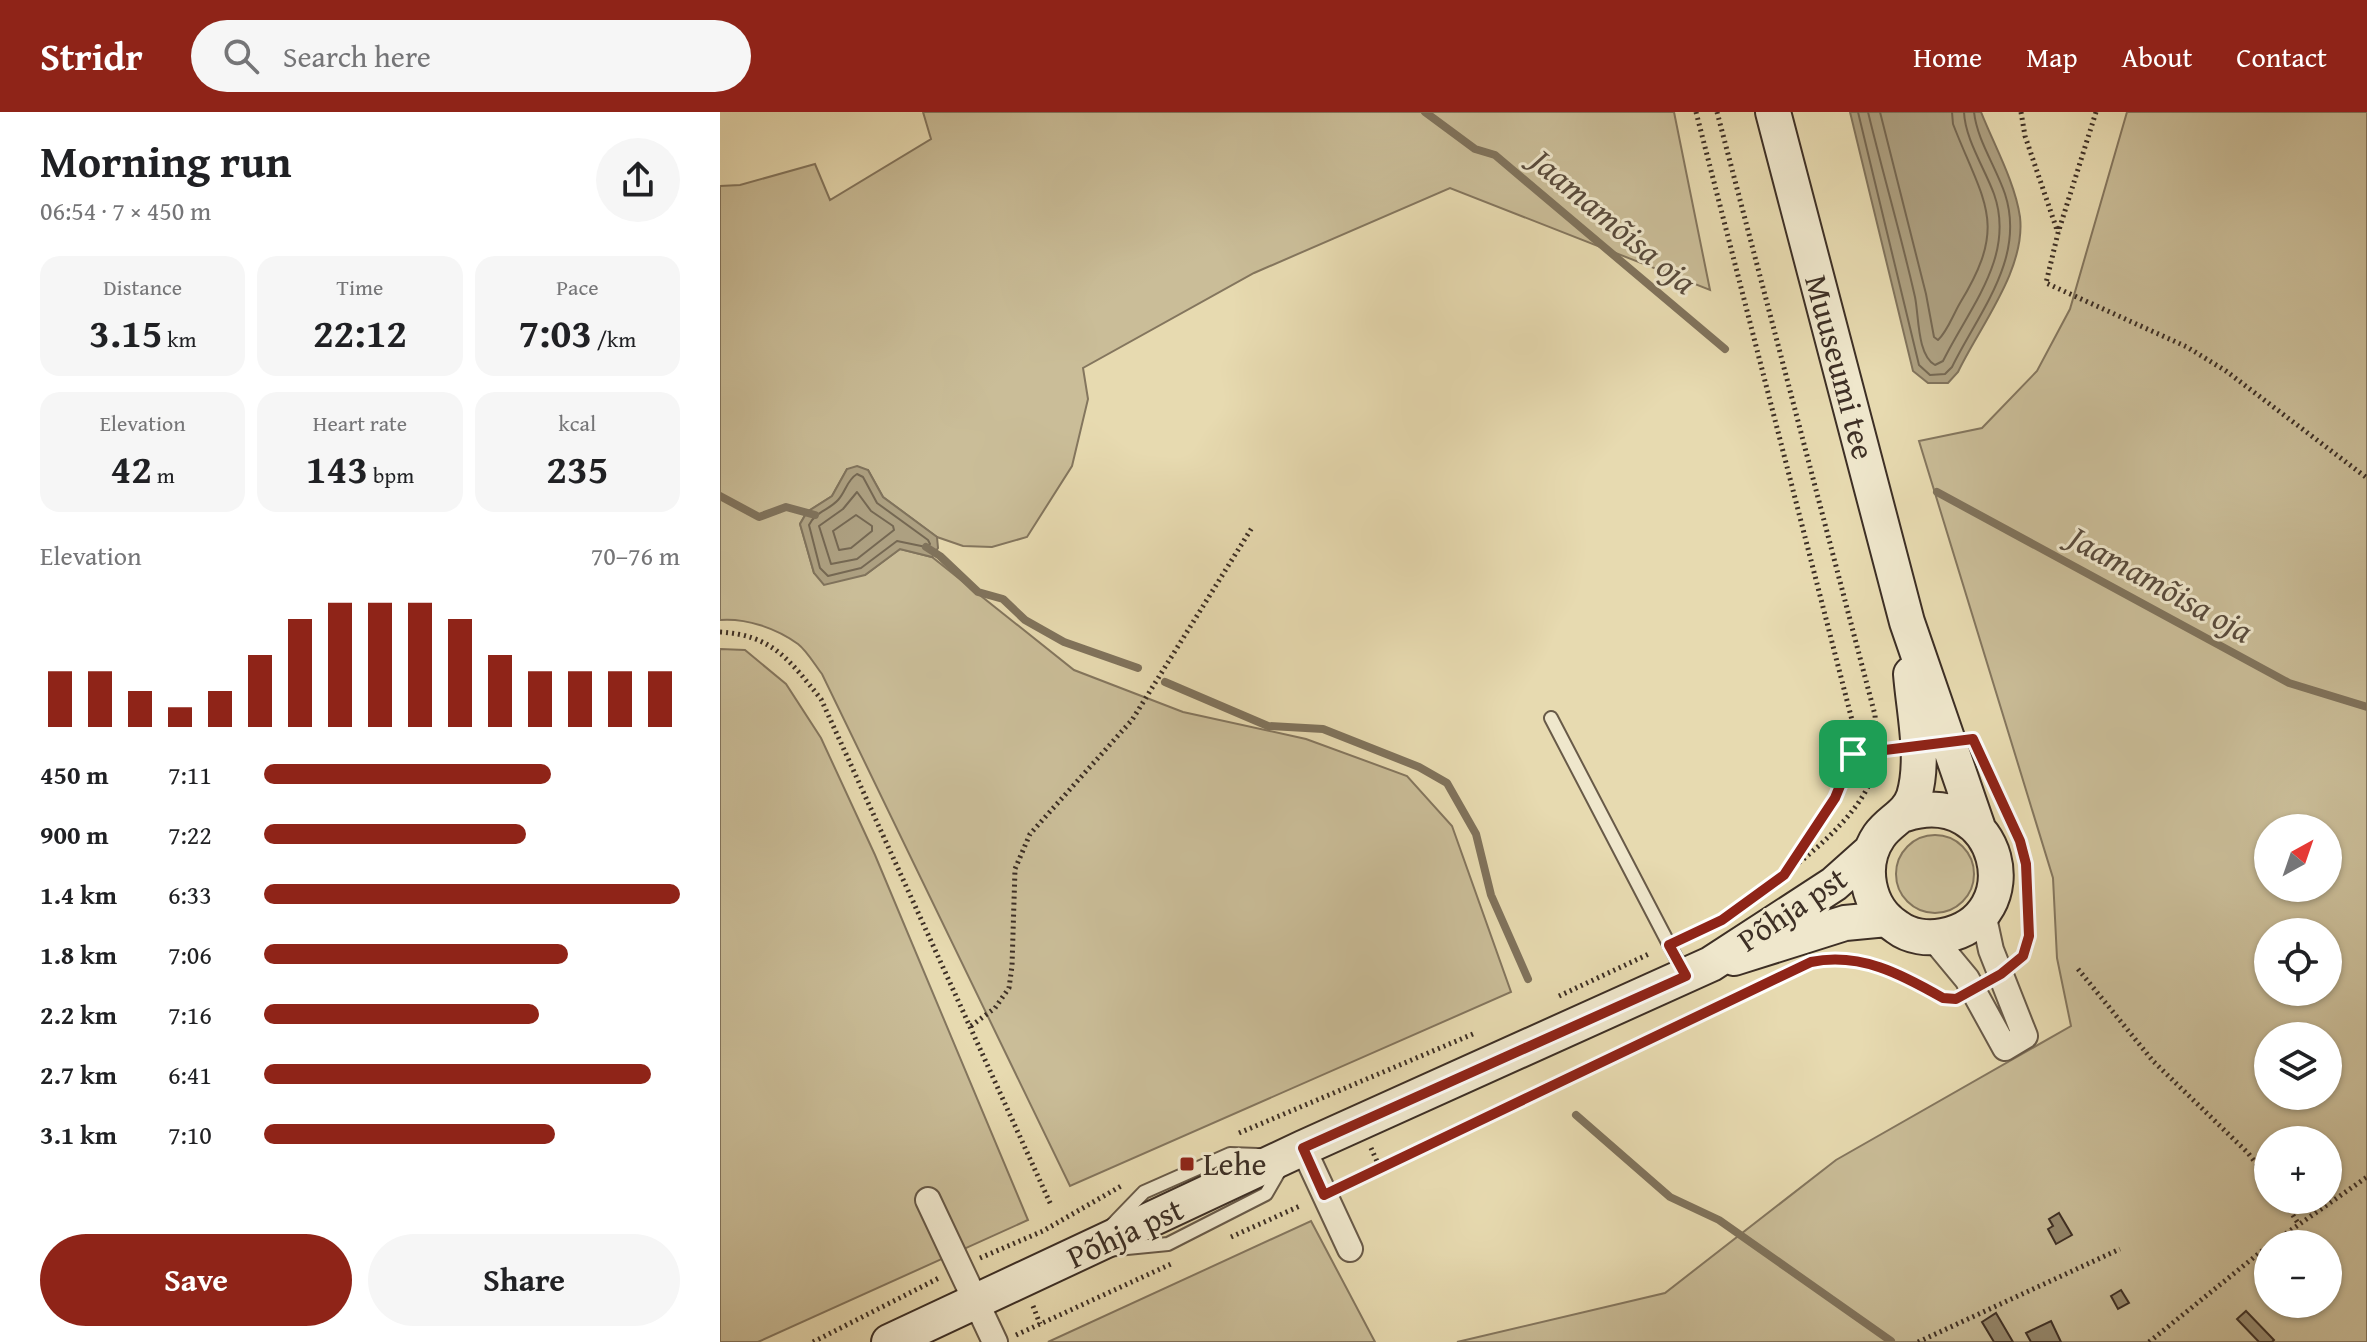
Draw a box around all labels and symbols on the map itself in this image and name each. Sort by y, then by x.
water label: Jaamamõisa oja [1517,133,1708,305]
street label: Muuseumi tee [1793,269,1888,464]
water label: Jaamamõisa oja [2056,510,2263,655]
pin [1819,720,1887,788]
north arrow [2254,814,2342,902]
street label: Põhja pst [1727,855,1856,963]
place label: Lehe [1203,1140,1267,1187]
marker: Lehe [1178,1155,1196,1173]
street label: Põhja pst [1059,1185,1191,1280]

